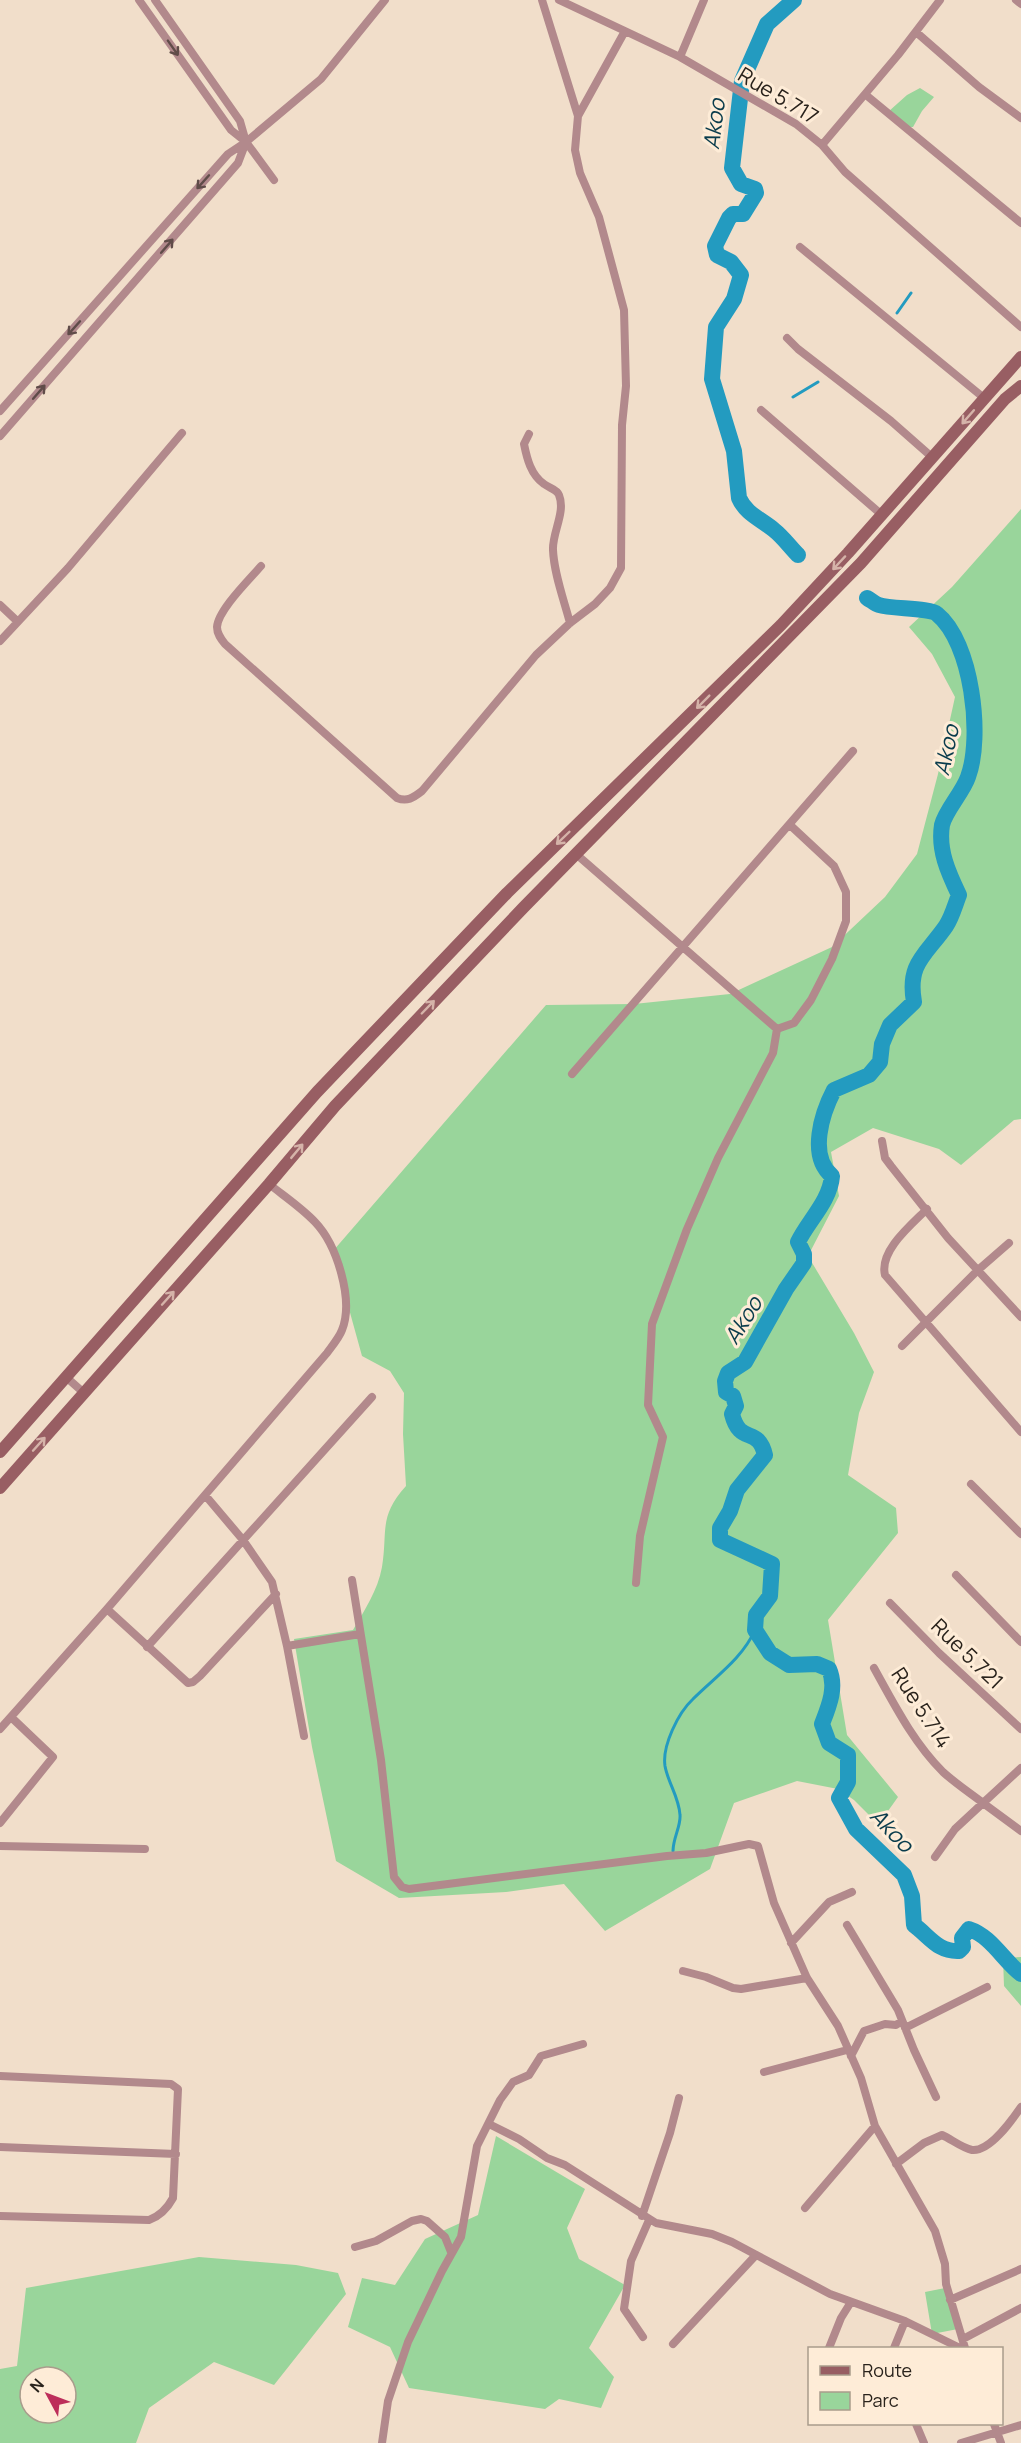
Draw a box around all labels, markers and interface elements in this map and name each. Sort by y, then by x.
one-way arrow [167,39,179,55]
street label: Rue 5.717 [733,60,824,130]
water label: Akoo [696,95,732,151]
one-way arrow [196,174,210,189]
one-way arrow [160,238,174,253]
one-way arrow [67,320,81,335]
one-way arrow [32,385,46,400]
one-way arrow [961,409,975,424]
one-way arrow [832,555,846,570]
one-way arrow [695,695,710,710]
water label: Akoo [926,720,966,778]
one-way arrow [556,831,571,846]
one-way arrow [421,1000,435,1015]
one-way arrow [290,1143,303,1159]
water label: Akoo [717,1289,770,1349]
one-way arrow [161,1291,175,1306]
one-way arrow [32,1437,46,1452]
street label: Rue 5.721 [925,1612,1010,1695]
street label: Rue 5.714 [885,1662,958,1753]
water label: Akoo [864,1801,922,1860]
legend [808,2347,1003,2425]
text: Route [862,2358,912,2382]
north arrow [18,2365,78,2425]
text: N [25,2374,49,2397]
text: Parc [862,2388,899,2412]

